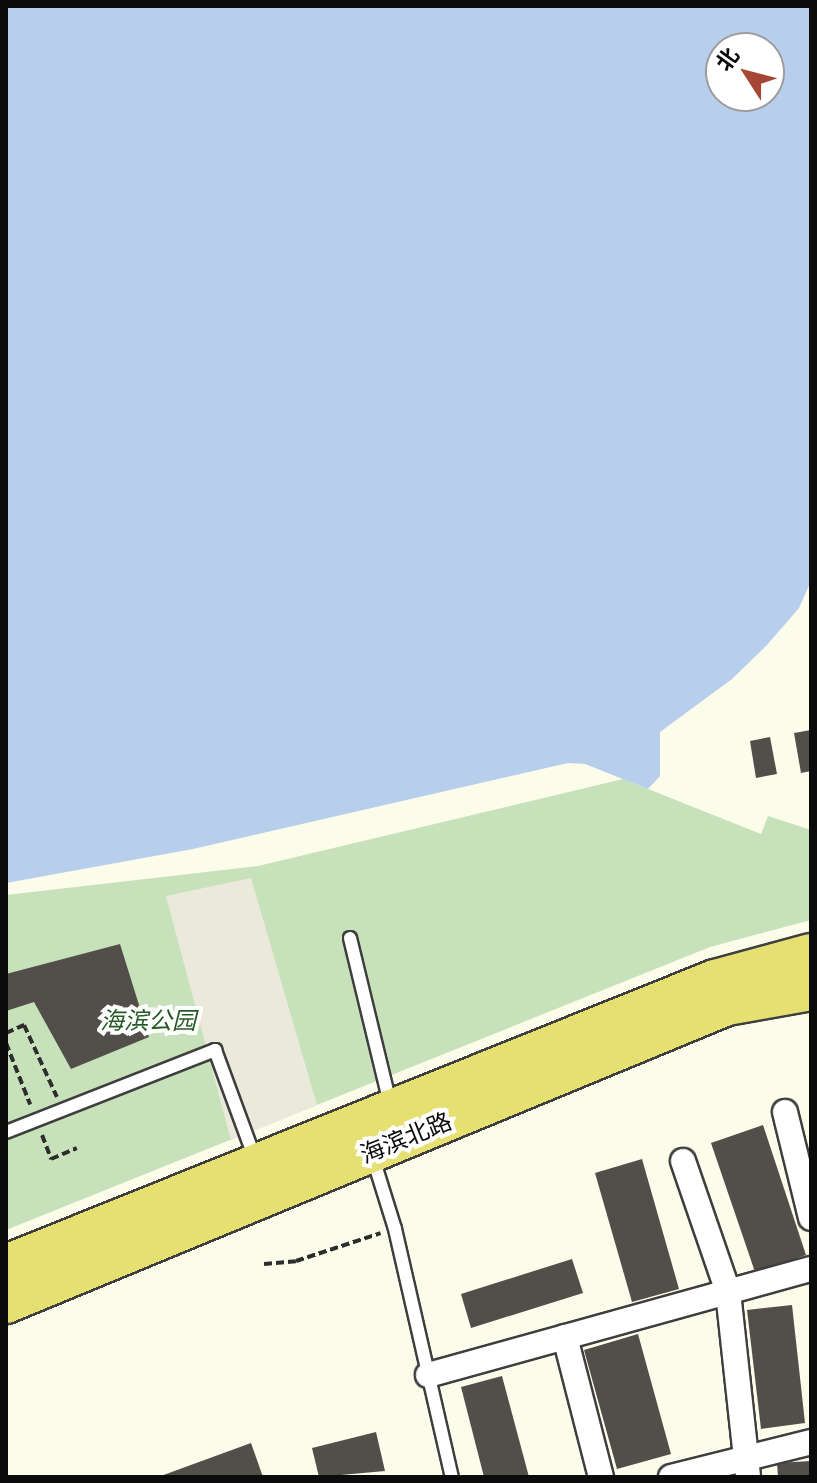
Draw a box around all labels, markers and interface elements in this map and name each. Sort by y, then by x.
north arrow [705,32,785,112]
text: 北 [709,41,745,76]
park label: 海滨公园 [100,1007,196,1035]
street label: 海滨北路 [356,1107,456,1169]

